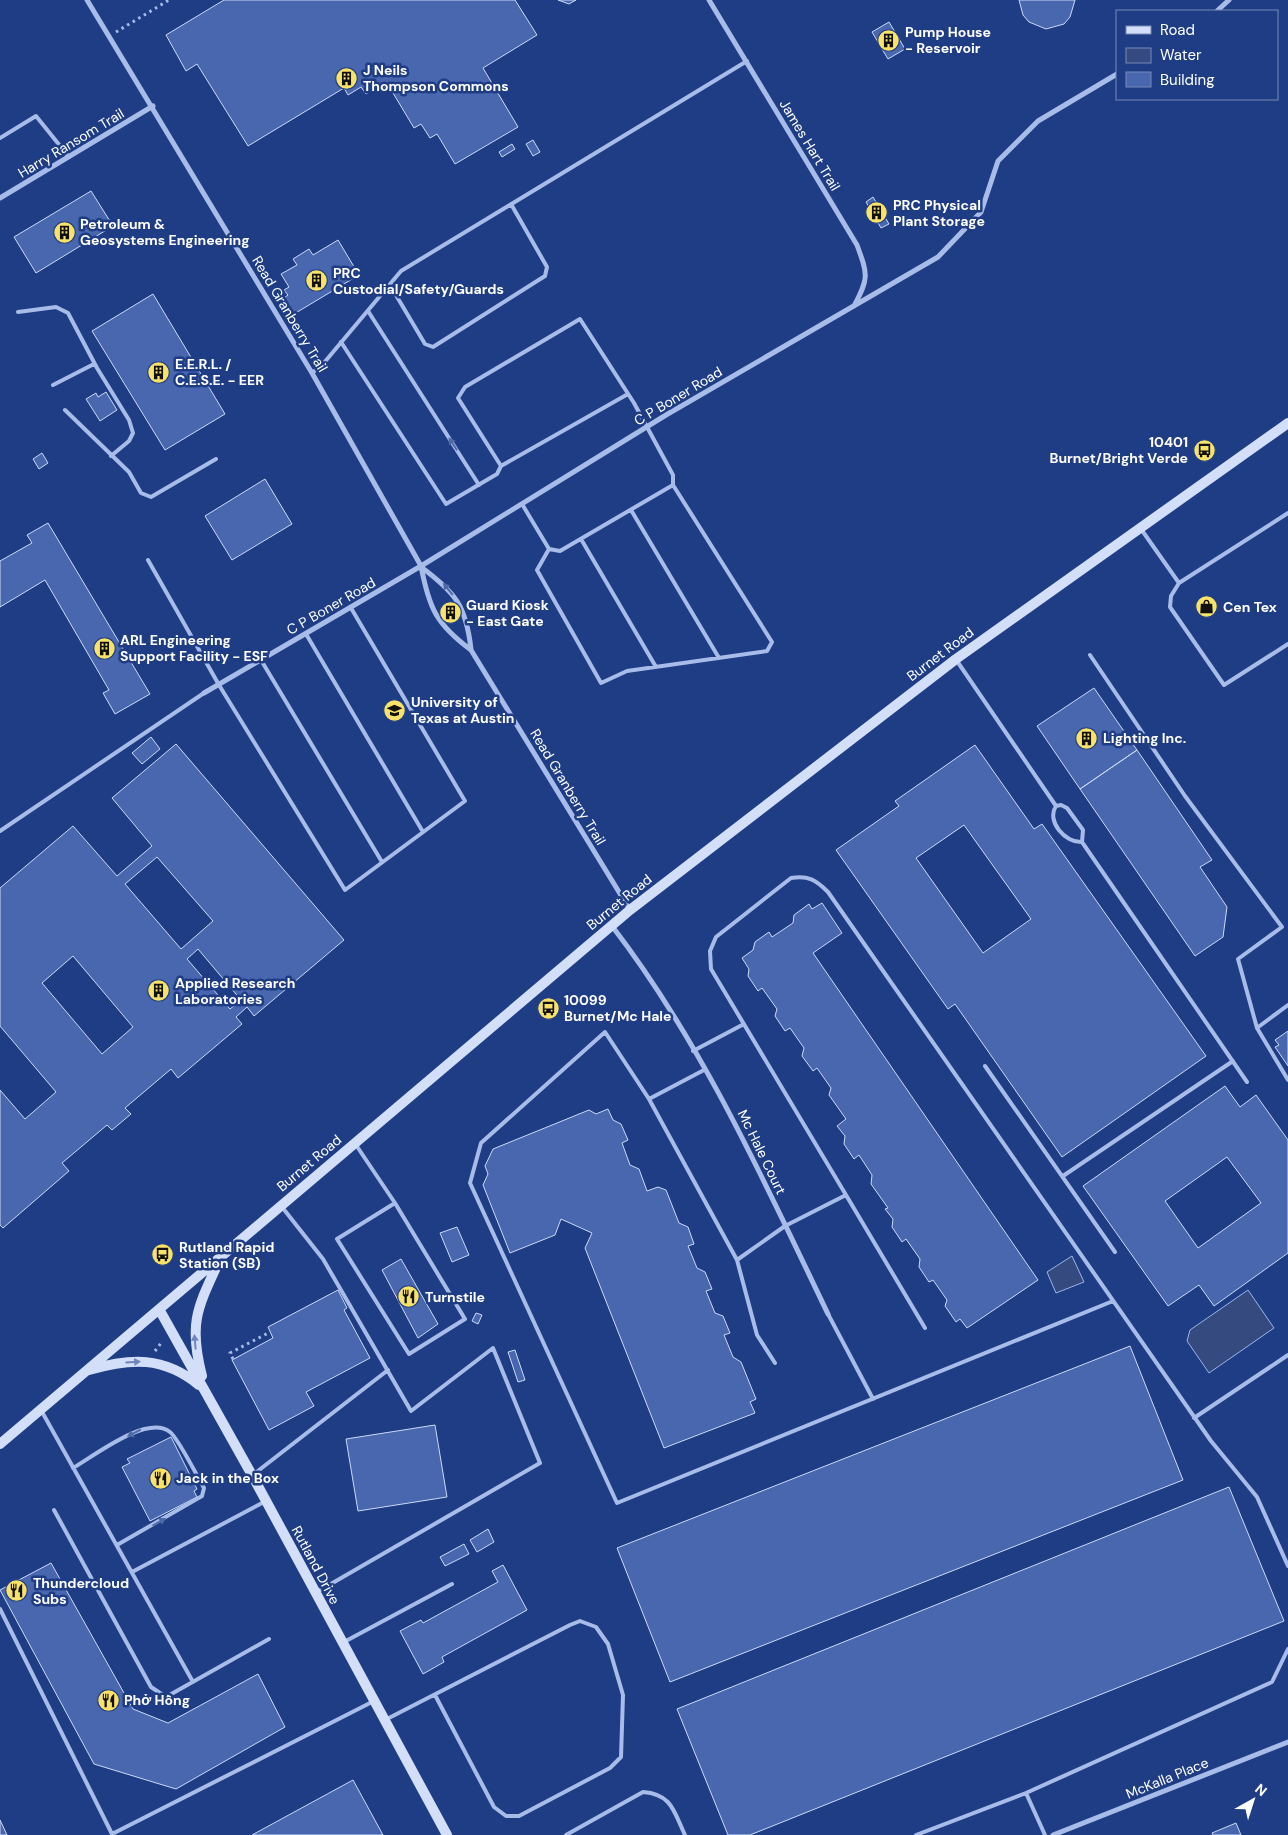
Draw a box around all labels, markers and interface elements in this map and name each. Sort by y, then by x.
legend [1116,10,1278,100]
text: Road [1160,20,1195,40]
place label: Pump House - Reservoir [905,23,991,57]
building icon: Pump House - Reservoir [877,28,901,52]
text: Water [1160,45,1202,65]
place label: J Neils Thompson Commons [363,61,509,95]
building icon: J Neils Thompson Commons [335,66,359,90]
text: Building [1160,70,1215,90]
street label: James Hart Trail [776,96,844,194]
street label: Harry Ransom Trail [15,104,127,182]
place label: PRC Physical Plant Storage [893,196,985,230]
building icon: PRC Physical Plant Storage [865,201,889,225]
place label: Petroleum & Geosystems Engineering [80,215,250,249]
building icon: Petroleum & Geosystems Engineering [52,220,76,244]
street label: Read Granberry Trail [248,253,332,375]
place label: PRC Custodial/Safety/Guards [333,264,504,298]
building icon: PRC Custodial/Safety/Guards [305,269,329,293]
place label: E.E.R.L. / C.E.S.E. - EER [175,355,264,389]
building icon: E.E.R.L. / C.E.S.E. - EER [147,360,171,384]
street label: C P Boner Road [631,363,725,429]
place label: 10401 Burnet/Bright Verde [1050,433,1188,467]
one-way arrow [448,437,458,451]
bus stop icon: 10401 Burnet/Bright Verde [1192,438,1216,462]
street label: C P Boner Road [283,573,379,639]
one-way arrow [442,583,453,596]
shop icon: Cen Tex [1195,595,1219,619]
place label: Guard Kiosk - East Gate [466,596,549,630]
place label: Cen Tex [1223,598,1277,616]
building icon: Guard Kiosk - East Gate [438,601,462,625]
street label: Burnet Road [903,623,977,685]
place label: ARL Engineering Support Facility - ESF [120,631,268,665]
building icon: ARL Engineering Support Facility - ESF [92,636,116,660]
place label: University of Texas at Austin [411,693,514,727]
school or university icon: University of Texas at Austin [383,698,407,722]
street label: Read Granberry Trail [526,726,610,848]
building icon: Lighting Inc. [1075,726,1099,750]
place label: Lighting Inc. [1103,729,1186,747]
street label: Burnet Road [583,870,655,934]
place label: Applied Research Laboratories [175,974,295,1008]
building icon: Applied Research Laboratories [147,979,171,1003]
place label: 10099 Burnet/Mc Hale [564,991,672,1025]
bus stop icon: 10099 Burnet/Mc Hale [536,996,560,1020]
street label: Mc Hale Court [734,1106,790,1198]
street label: Burnet Road [273,1131,345,1195]
place label: Rutland Rapid Station (SB) [179,1238,275,1272]
bus stop icon: Rutland Rapid Station (SB) [151,1243,175,1267]
restaurant icon: Turnstile [397,1285,421,1309]
place label: Turnstile [425,1288,485,1306]
one-way arrow [191,1333,199,1349]
one-way arrow [125,1357,141,1365]
one-way arrow [127,1429,141,1437]
restaurant icon: Jack in the Box [148,1466,172,1490]
place label: Jack in the Box [176,1469,279,1487]
one-way arrow [153,1517,166,1526]
street label: Rutland Drive [288,1523,344,1607]
place label: Thundercloud Subs [33,1574,129,1608]
restaurant icon: Thundercloud Subs [5,1579,29,1603]
restaurant icon: Phở Hồng [96,1688,120,1712]
place label: Phở Hồng [124,1691,190,1709]
street label: McKalla Place [1123,1753,1211,1803]
north arrow [1228,1775,1278,1825]
text: N [1252,1780,1271,1800]

